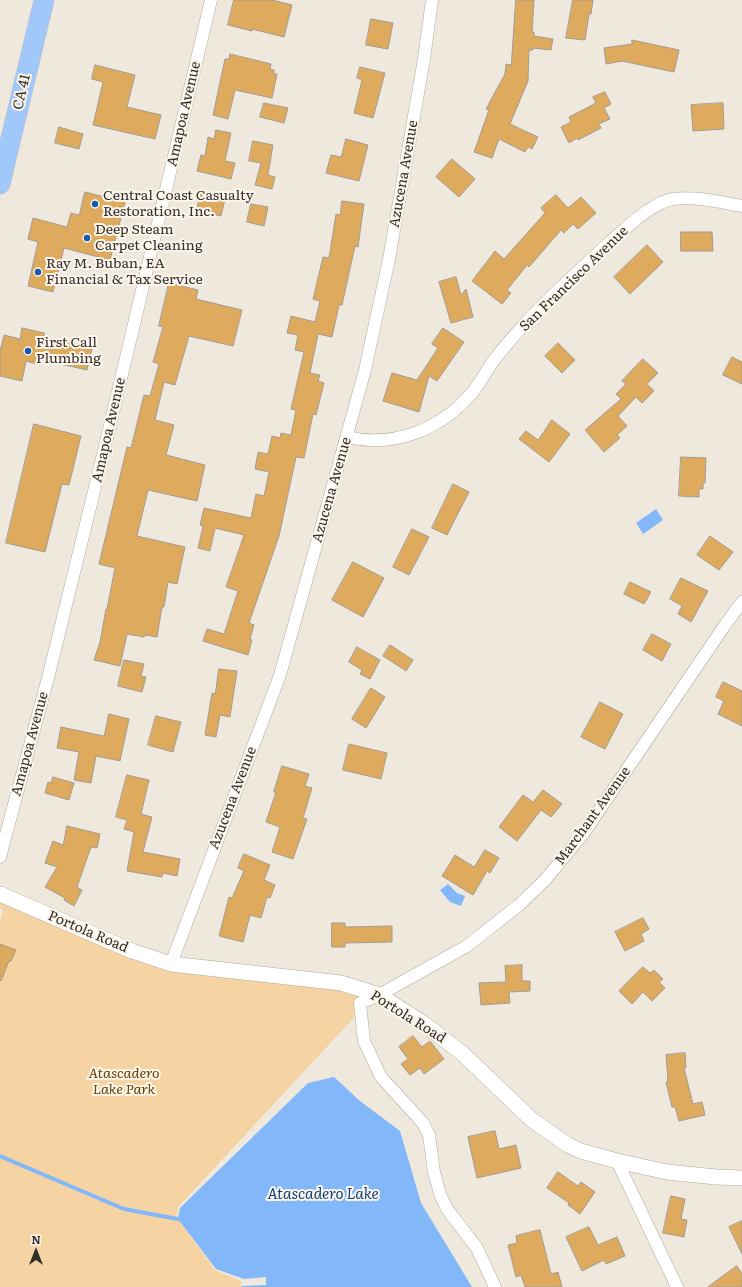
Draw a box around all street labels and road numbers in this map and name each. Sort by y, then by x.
street label: Amapoa Avenue [164,60,204,168]
street label: CA 41 [10,73,34,111]
street label: Azucena Avenue [386,119,422,229]
street label: San Francisco Avenue [516,223,632,335]
street label: Amapoa Avenue [89,376,129,484]
street label: Azucena Avenue [309,435,355,545]
street label: Amapoa Avenue [8,690,52,798]
street label: Azucena Avenue [206,744,260,852]
street label: Marchant Avenue [552,763,634,869]
street label: Portola Road [45,908,131,956]
street label: Portola Road [367,987,449,1047]

